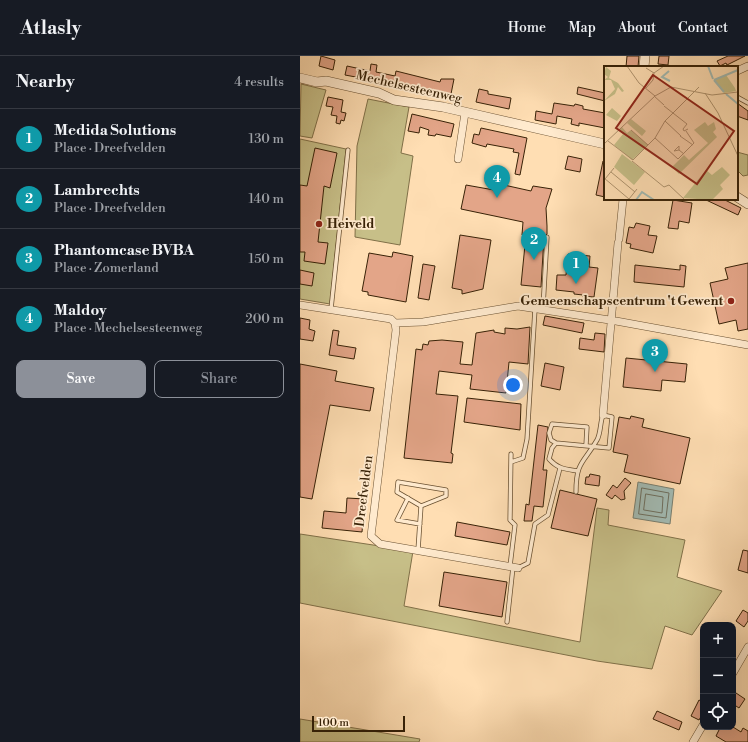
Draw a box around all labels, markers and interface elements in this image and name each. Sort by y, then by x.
text: Atlasly [20,16,81,40]
text: Home [508,19,546,37]
text: Map [568,19,596,37]
text: About [618,19,656,37]
text: Contact [678,19,728,37]
inset map [604,66,738,200]
street label: Mechelsesteenweg [354,67,464,107]
text: Nearby [16,71,75,93]
text: 4 results [234,74,284,90]
text: Medida Solutions [54,121,176,140]
text: 1 [26,131,32,147]
text: 130 m [249,131,284,147]
text: Place · Dreefvelden [54,140,166,156]
pin: 4 [484,165,510,198]
text: Lambrechts [54,181,140,200]
text: 2 [25,191,33,207]
text: 140 m [248,191,284,207]
text: Place · Dreefvelden [54,200,166,216]
place label: Heiveld [327,216,375,232]
marker: Heiveld [314,219,324,229]
pin: 2 [521,227,547,260]
text: Phantomcase BVBA [54,241,194,260]
text: 3 [25,251,33,267]
text: 150 m [249,251,284,267]
pin: 1 [563,251,589,284]
text: Place · Zomerland [54,260,159,276]
place label: Gemeenschapscentrum 't Gewent [520,293,723,309]
marker: Gemeenschapscentrum 't Gewent [726,296,736,306]
text: Maldoy [54,301,106,320]
text: 4 [25,311,33,327]
text: 200 m [245,311,284,327]
text: Place · Mechelsesteenweg [54,320,202,336]
pin: 3 [642,339,668,372]
button: Save [16,360,146,398]
button: Share [154,360,284,398]
your location [503,375,523,395]
street label: Dreefvelden [352,454,376,528]
map controls [700,622,736,730]
button: + [700,622,736,658]
button: − [700,658,736,694]
button: locate [700,694,736,730]
scale bar [312,714,405,733]
text: 100 m [318,716,349,730]

